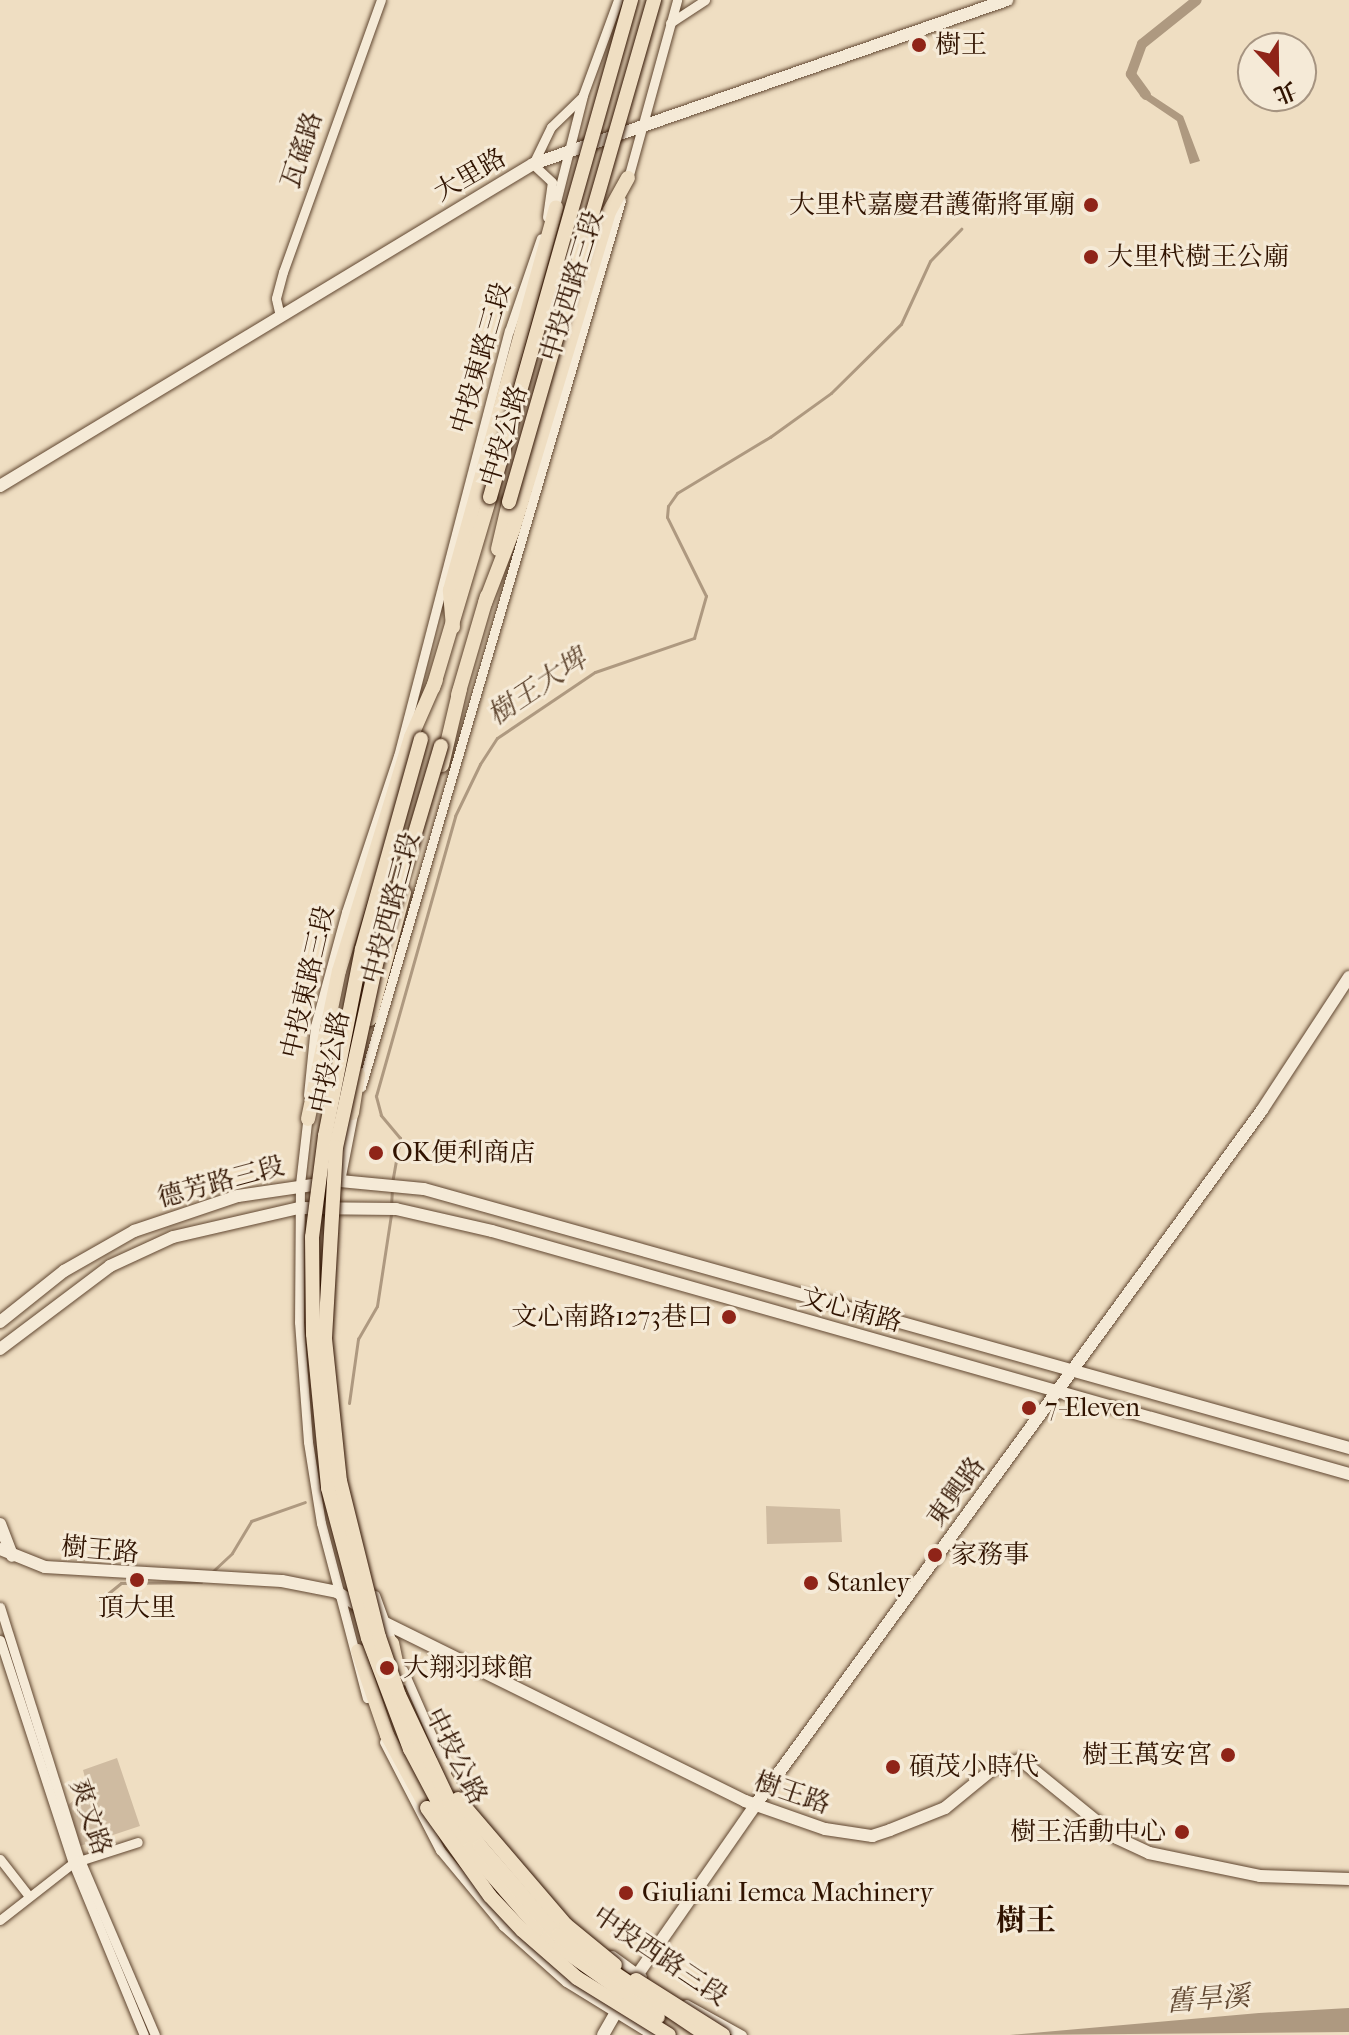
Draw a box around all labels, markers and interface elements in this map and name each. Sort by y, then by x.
place label: 樹王 [935,29,987,61]
north arrow [1237,32,1317,112]
marker: 樹王 [910,36,928,54]
text: 北 [1270,76,1300,109]
street label: 瓦磘路 [275,108,329,192]
street label: 大里路 [428,142,512,208]
place label: 大里杙嘉慶君護衛將軍廟 [789,189,1075,221]
marker: 大里杙嘉慶君護衛將軍廟 [1082,196,1100,214]
street label: 中投西路三段 [534,207,610,365]
place label: 大里杙樹王公廟 [1107,241,1289,273]
marker: 大里杙樹王公廟 [1082,248,1100,266]
street label: 中投東路三段 [445,279,517,437]
street label: 中投公路 [474,382,534,490]
water label: 樹王大埤 [481,642,593,732]
street label: 中投西路三段 [356,829,426,987]
street label: 中投東路三段 [275,902,341,1062]
street label: 中投公路 [304,1008,356,1116]
place label: OK便利商店 [392,1137,535,1169]
marker: OK便利商店 [367,1144,385,1162]
street label: 德芳路三段 [154,1150,288,1214]
street label: 文心南路 [797,1281,905,1339]
place label: 文心南路1273巷口 [511,1301,713,1333]
marker: 文心南路1273巷口 [720,1308,738,1326]
place label: 7-Eleven [1045,1392,1140,1424]
marker: 7-Eleven [1020,1399,1038,1417]
street label: 東興路 [920,1451,992,1533]
street label: 樹王路 [60,1531,140,1569]
place label: 家務事 [951,1539,1029,1571]
marker: 家務事 [926,1546,944,1564]
place label: Stanley [827,1567,910,1599]
marker: 頂大里 [128,1571,146,1589]
marker: Stanley [802,1574,820,1592]
place label: 頂大里 [98,1592,176,1624]
place label: 大翔羽球館 [403,1652,533,1684]
marker: 大翔羽球館 [378,1659,396,1677]
street label: 中投公路 [418,1703,494,1809]
place label: 樹王萬安宮 [1082,1739,1212,1771]
marker: 樹王萬安宮 [1219,1746,1237,1764]
place label: 碩茂小時代 [909,1751,1039,1783]
marker: 碩茂小時代 [884,1758,902,1776]
street label: 樹王路 [750,1766,834,1820]
street label: 爽文路 [63,1775,117,1859]
place label: 樹王活動中心 [1010,1816,1166,1848]
marker: 樹王活動中心 [1173,1823,1191,1841]
place label: Giuliani Iemca Machinery [642,1877,933,1909]
marker: Giuliani Iemca Machinery [617,1884,635,1902]
street label: 中投西路三段 [587,1899,733,2013]
district label: 樹王 [996,1903,1056,1939]
water label: 舊旱溪 [1165,1979,1251,2019]

